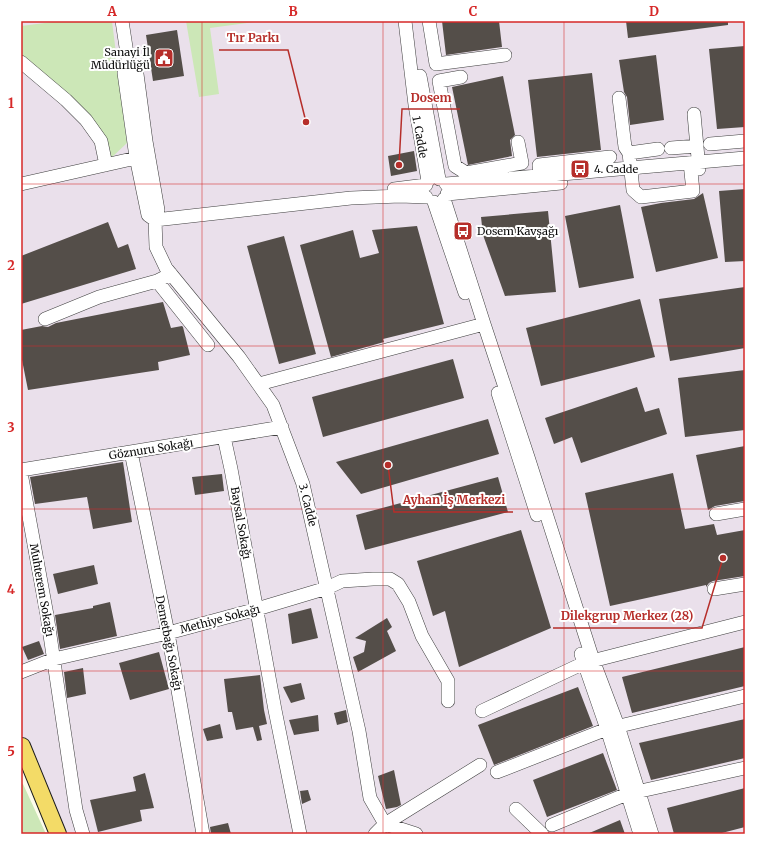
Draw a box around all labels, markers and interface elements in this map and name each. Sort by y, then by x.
text: A [106,3,117,20]
text: B [288,3,298,20]
text: C [469,3,478,20]
text: D [649,3,659,20]
callout: Tır Parkı [219,26,288,50]
text: Tır Parkı [227,30,279,45]
place label: Sanayi İl Müdürlüğü [91,45,151,72]
public building icon: Sanayi İl Müdürlüğü [153,47,175,69]
callout: Dosem [402,85,460,109]
text: Dosem [410,90,452,105]
text: 1 [8,95,14,112]
street label: 1. Cadde [409,115,431,159]
bus stop icon: 4. Cadde [569,158,591,180]
place label: 4. Cadde [594,162,639,176]
bus stop icon: Dosem Kavşağı [452,220,474,242]
place label: Dosem Kavşağı [477,224,559,238]
text: 2 [7,257,15,274]
text: 3 [7,419,15,436]
street label: Göznuru Sokağı [108,435,195,463]
street label: 3. Cadde [296,482,320,528]
street label: Baysal Sokağı [228,486,254,561]
callout: Ayhan İş Merkezi [394,488,513,512]
text: Ayhan İş Merkezi [402,492,505,507]
street label: Muhterem Sokağı [27,542,57,638]
text: 4 [7,581,16,598]
street label: Demetbağı Sokağı [153,594,185,692]
street label: Methiye Sokağı [178,601,262,636]
callout: Dilekgrup Merkez (28) [553,604,702,628]
text: Dilekgrup Merkez (28) [561,608,693,623]
text: 5 [7,743,15,760]

